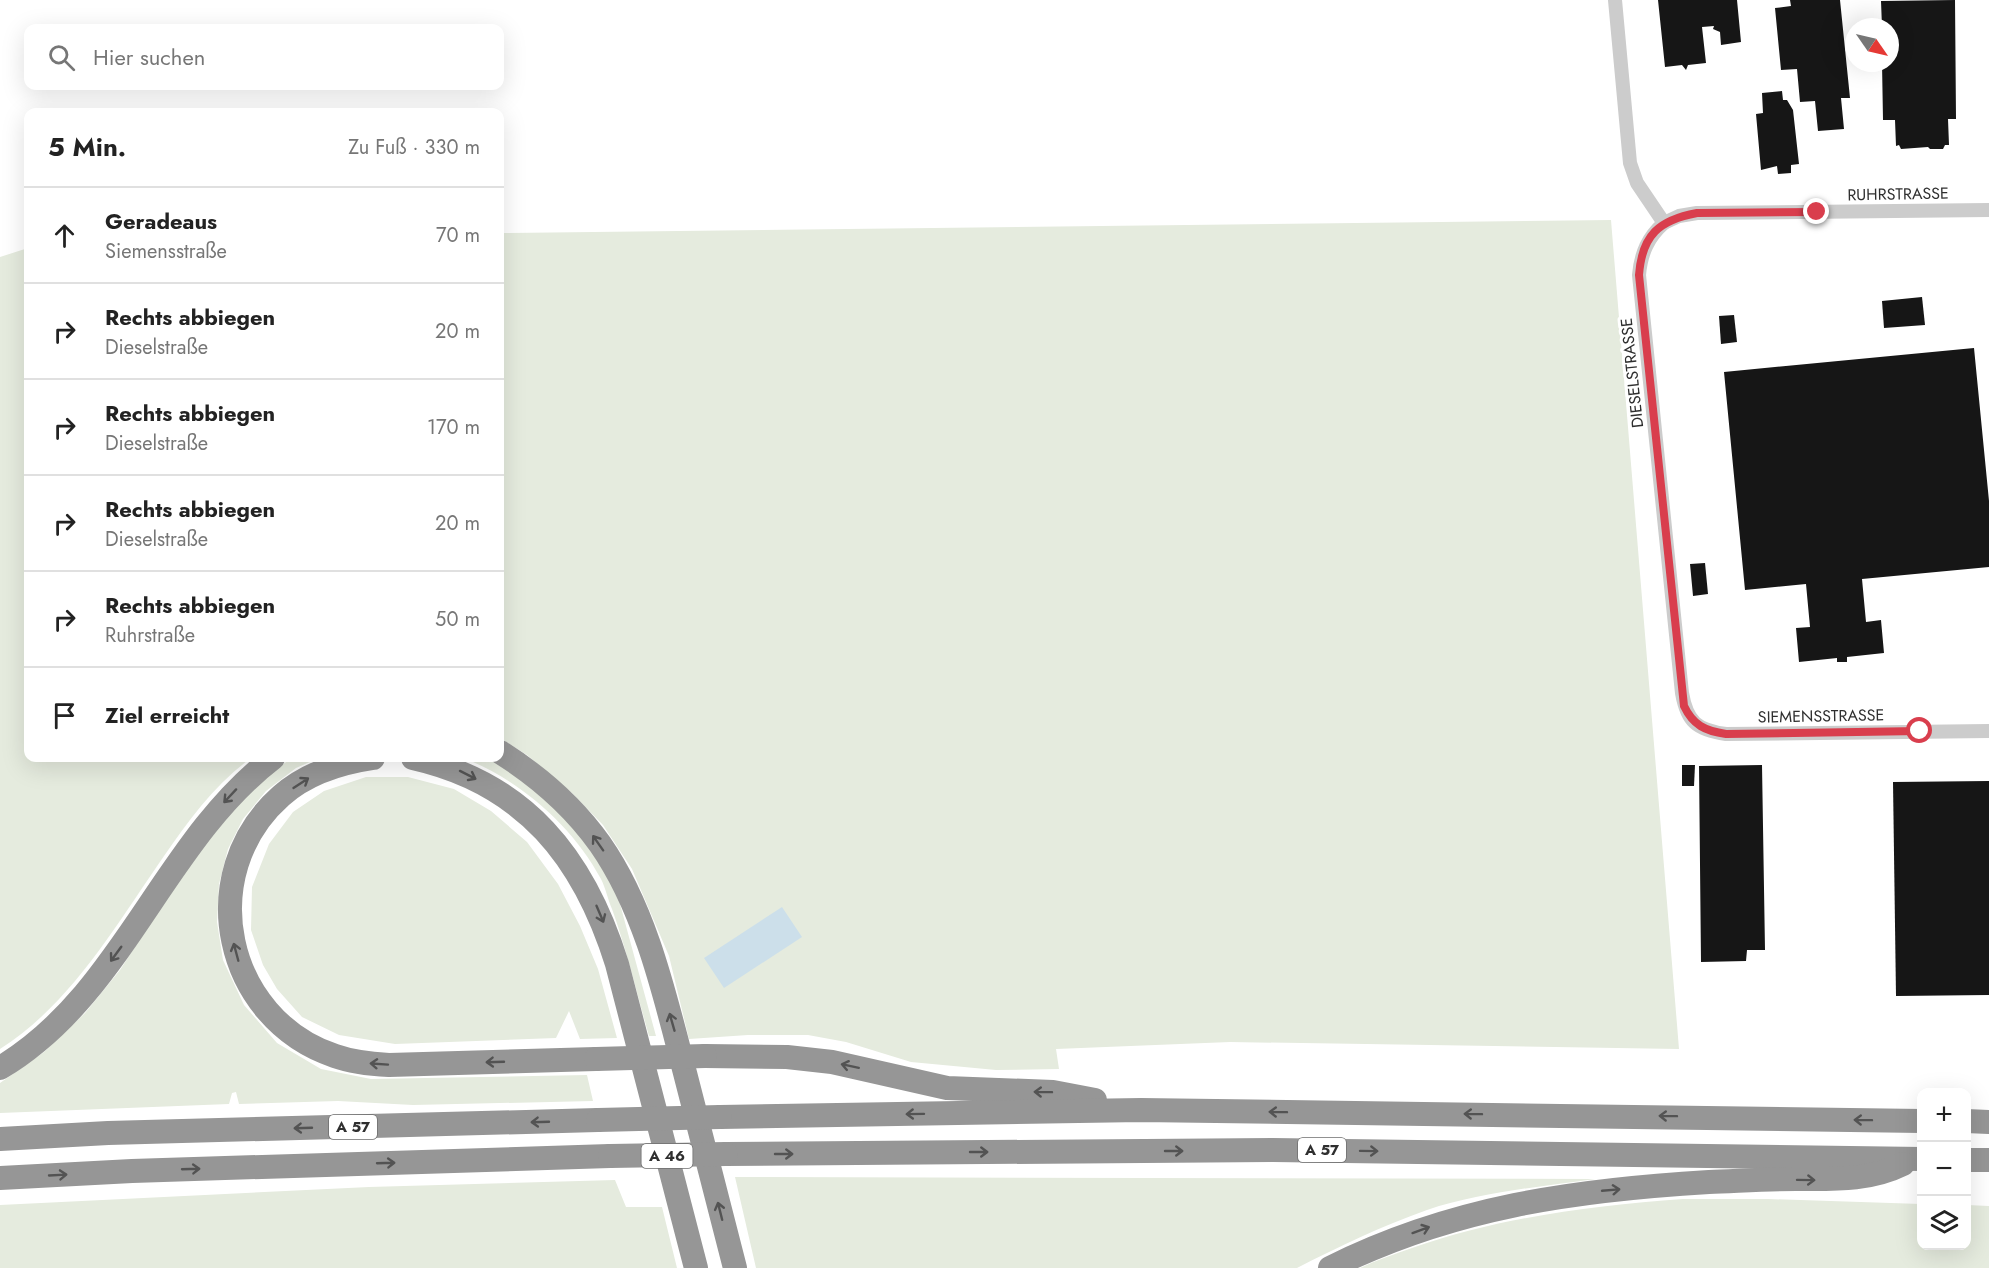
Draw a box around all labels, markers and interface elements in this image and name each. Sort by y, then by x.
north arrow [1845,18,1899,72]
search box [24,24,504,90]
icon: search [45,41,78,74]
text: Hier suchen [93,41,205,73]
text: 5 Min. [48,128,126,166]
text: Zu Fuß · 330 m [348,133,480,162]
street label: RUHRSTRASSE [1847,182,1949,206]
route end [1803,198,1829,224]
text: Geradeaus [105,205,217,237]
icon: ahead [48,219,81,252]
text: 70 m [436,221,480,250]
text: Siemensstraße [105,237,227,266]
text: Rechts abbiegen [105,301,275,333]
icon: right [48,315,81,348]
text: 20 m [435,317,480,346]
street label: DIESELSTRASSE [1615,317,1649,429]
text: Dieselstraße [105,333,208,362]
text: Rechts abbiegen [105,397,275,429]
icon: right [48,411,81,444]
text: 170 m [427,413,480,442]
text: Dieselstraße [105,429,208,458]
text: Rechts abbiegen [105,493,275,525]
icon: right [48,507,81,540]
text: 20 m [435,509,480,538]
text: Dieselstraße [105,525,208,554]
text: Rechts abbiegen [105,589,275,621]
icon: right [48,603,81,636]
text: 50 m [435,605,480,634]
text: Ruhrstraße [105,621,195,650]
icon: arrive [48,699,81,732]
text: Ziel erreicht [105,699,229,731]
street label: SIEMENSSTRASSE [1758,703,1884,729]
route start [1906,717,1932,743]
one-way arrow [459,770,477,782]
one-way arrow [292,776,309,788]
one-way arrow [222,789,237,804]
one-way arrow [592,835,604,851]
one-way arrow [594,904,606,922]
one-way arrow [230,943,241,962]
one-way arrow [110,946,122,962]
one-way arrow [666,1013,677,1032]
one-way arrow [486,1057,506,1068]
one-way arrow [370,1058,390,1069]
one-way arrow [841,1060,860,1071]
one-way arrow [1033,1086,1053,1097]
map controls [1917,1088,1971,1250]
button: + [1917,1088,1971,1142]
one-way arrow [1269,1106,1289,1118]
one-way arrow [905,1108,925,1120]
one-way arrow [1464,1108,1484,1120]
one-way arrow [1659,1110,1679,1122]
one-way arrow [1854,1114,1874,1125]
road number: A 57 [329,1115,377,1139]
one-way arrow [530,1116,550,1128]
one-way arrow [293,1122,313,1134]
road number: A 57 [1298,1138,1346,1162]
button: − [1917,1142,1971,1196]
road number: A 46 [642,1144,692,1168]
one-way arrow [1164,1145,1184,1156]
one-way arrow [1359,1145,1379,1157]
one-way arrow [969,1146,989,1158]
one-way arrow [774,1148,794,1159]
one-way arrow [375,1157,395,1169]
one-way arrow [180,1164,200,1175]
one-way arrow [48,1169,68,1180]
one-way arrow [1795,1174,1815,1185]
one-way arrow [1601,1184,1620,1195]
button: layers [1917,1196,1971,1250]
one-way arrow [714,1202,726,1221]
one-way arrow [1411,1224,1430,1235]

